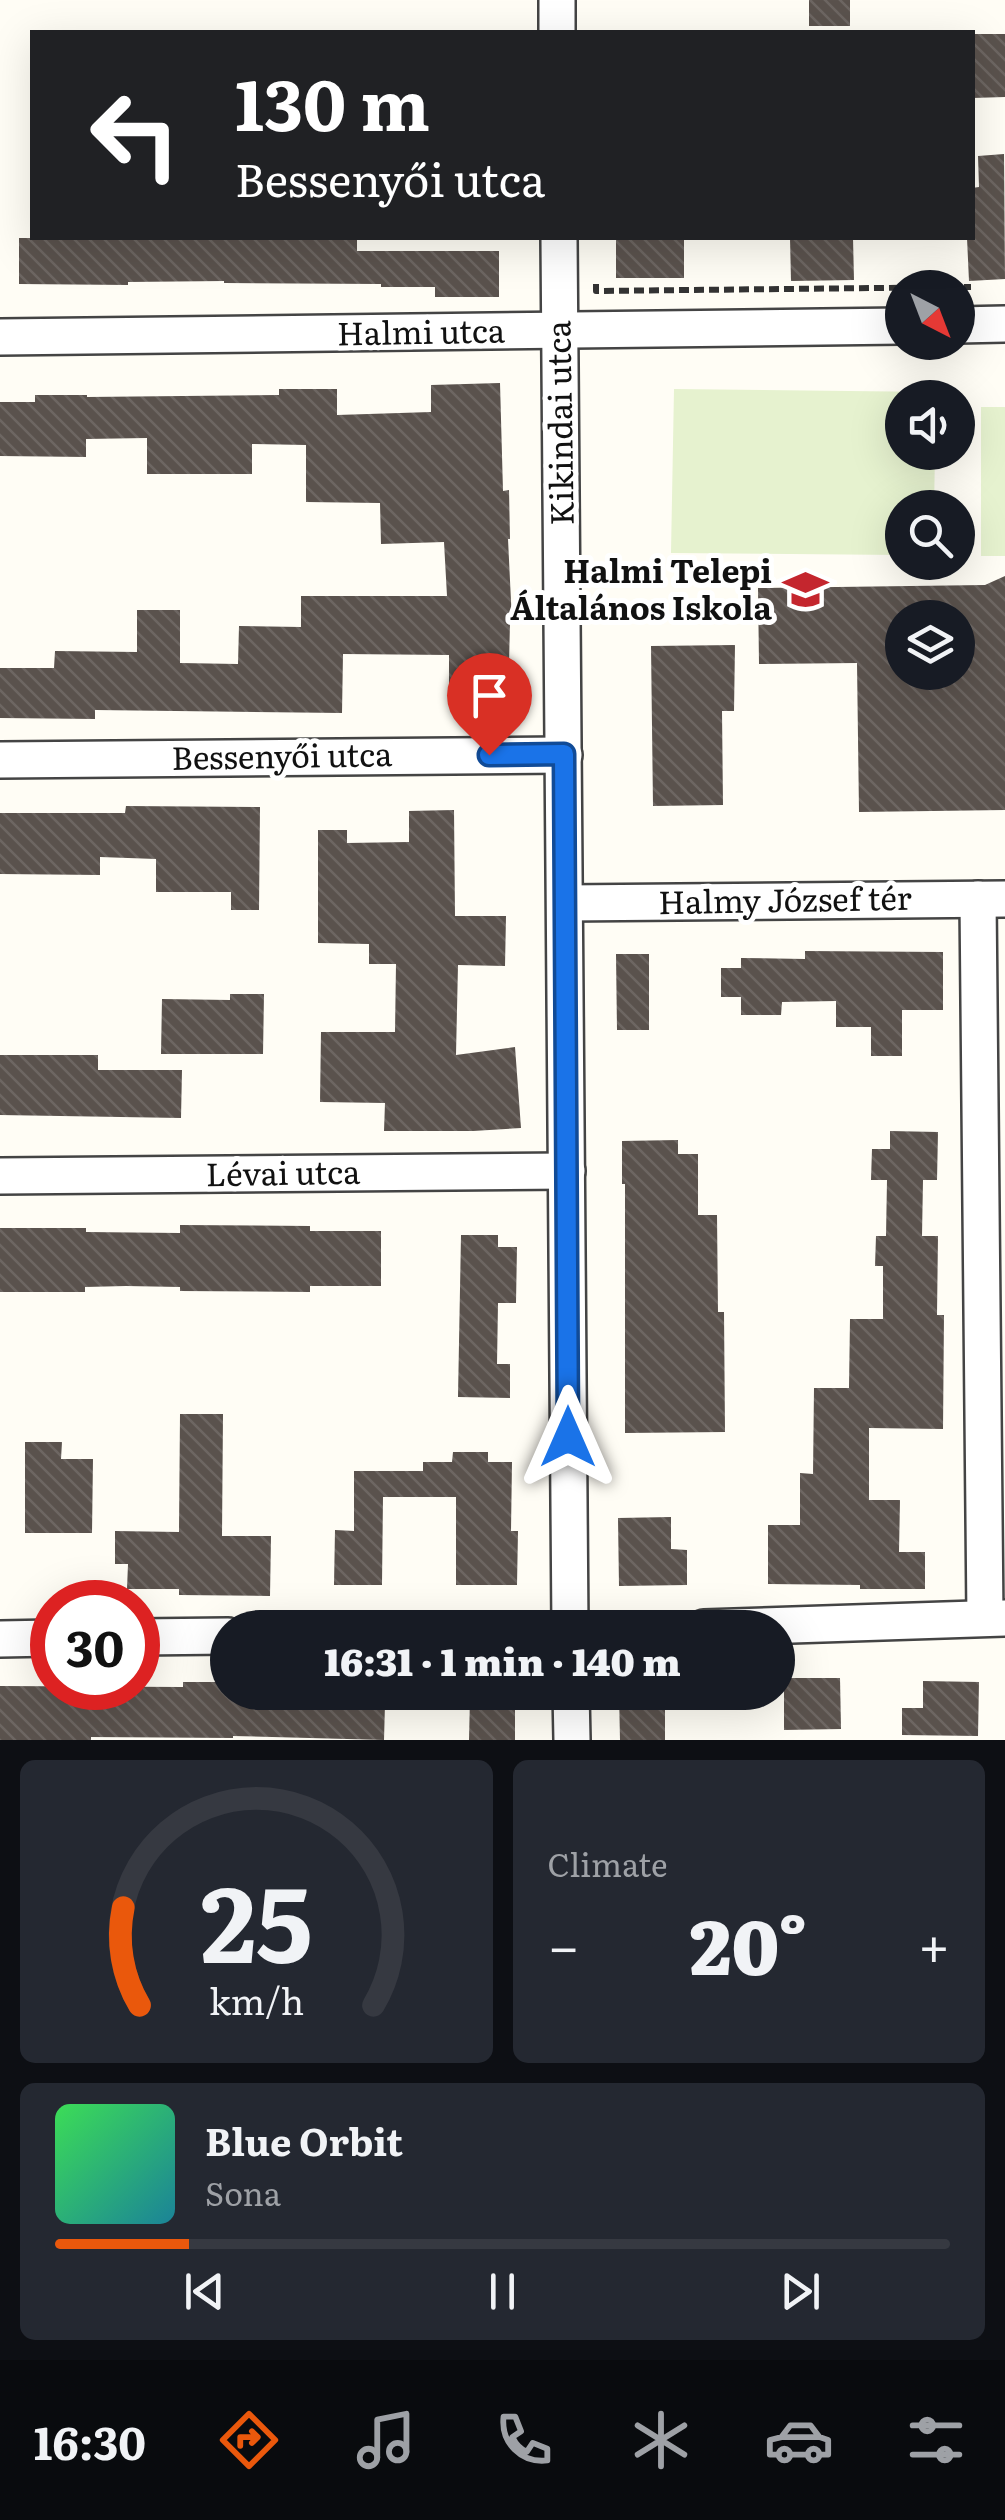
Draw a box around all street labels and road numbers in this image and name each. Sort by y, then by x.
street label: Halmi utca [336,305,506,355]
street label: Kikindai utca [532,319,584,526]
street label: Bessenyői utca [171,728,393,780]
street label: Halmy József tér [658,872,912,924]
street label: Lévai utca [205,1146,361,1196]

